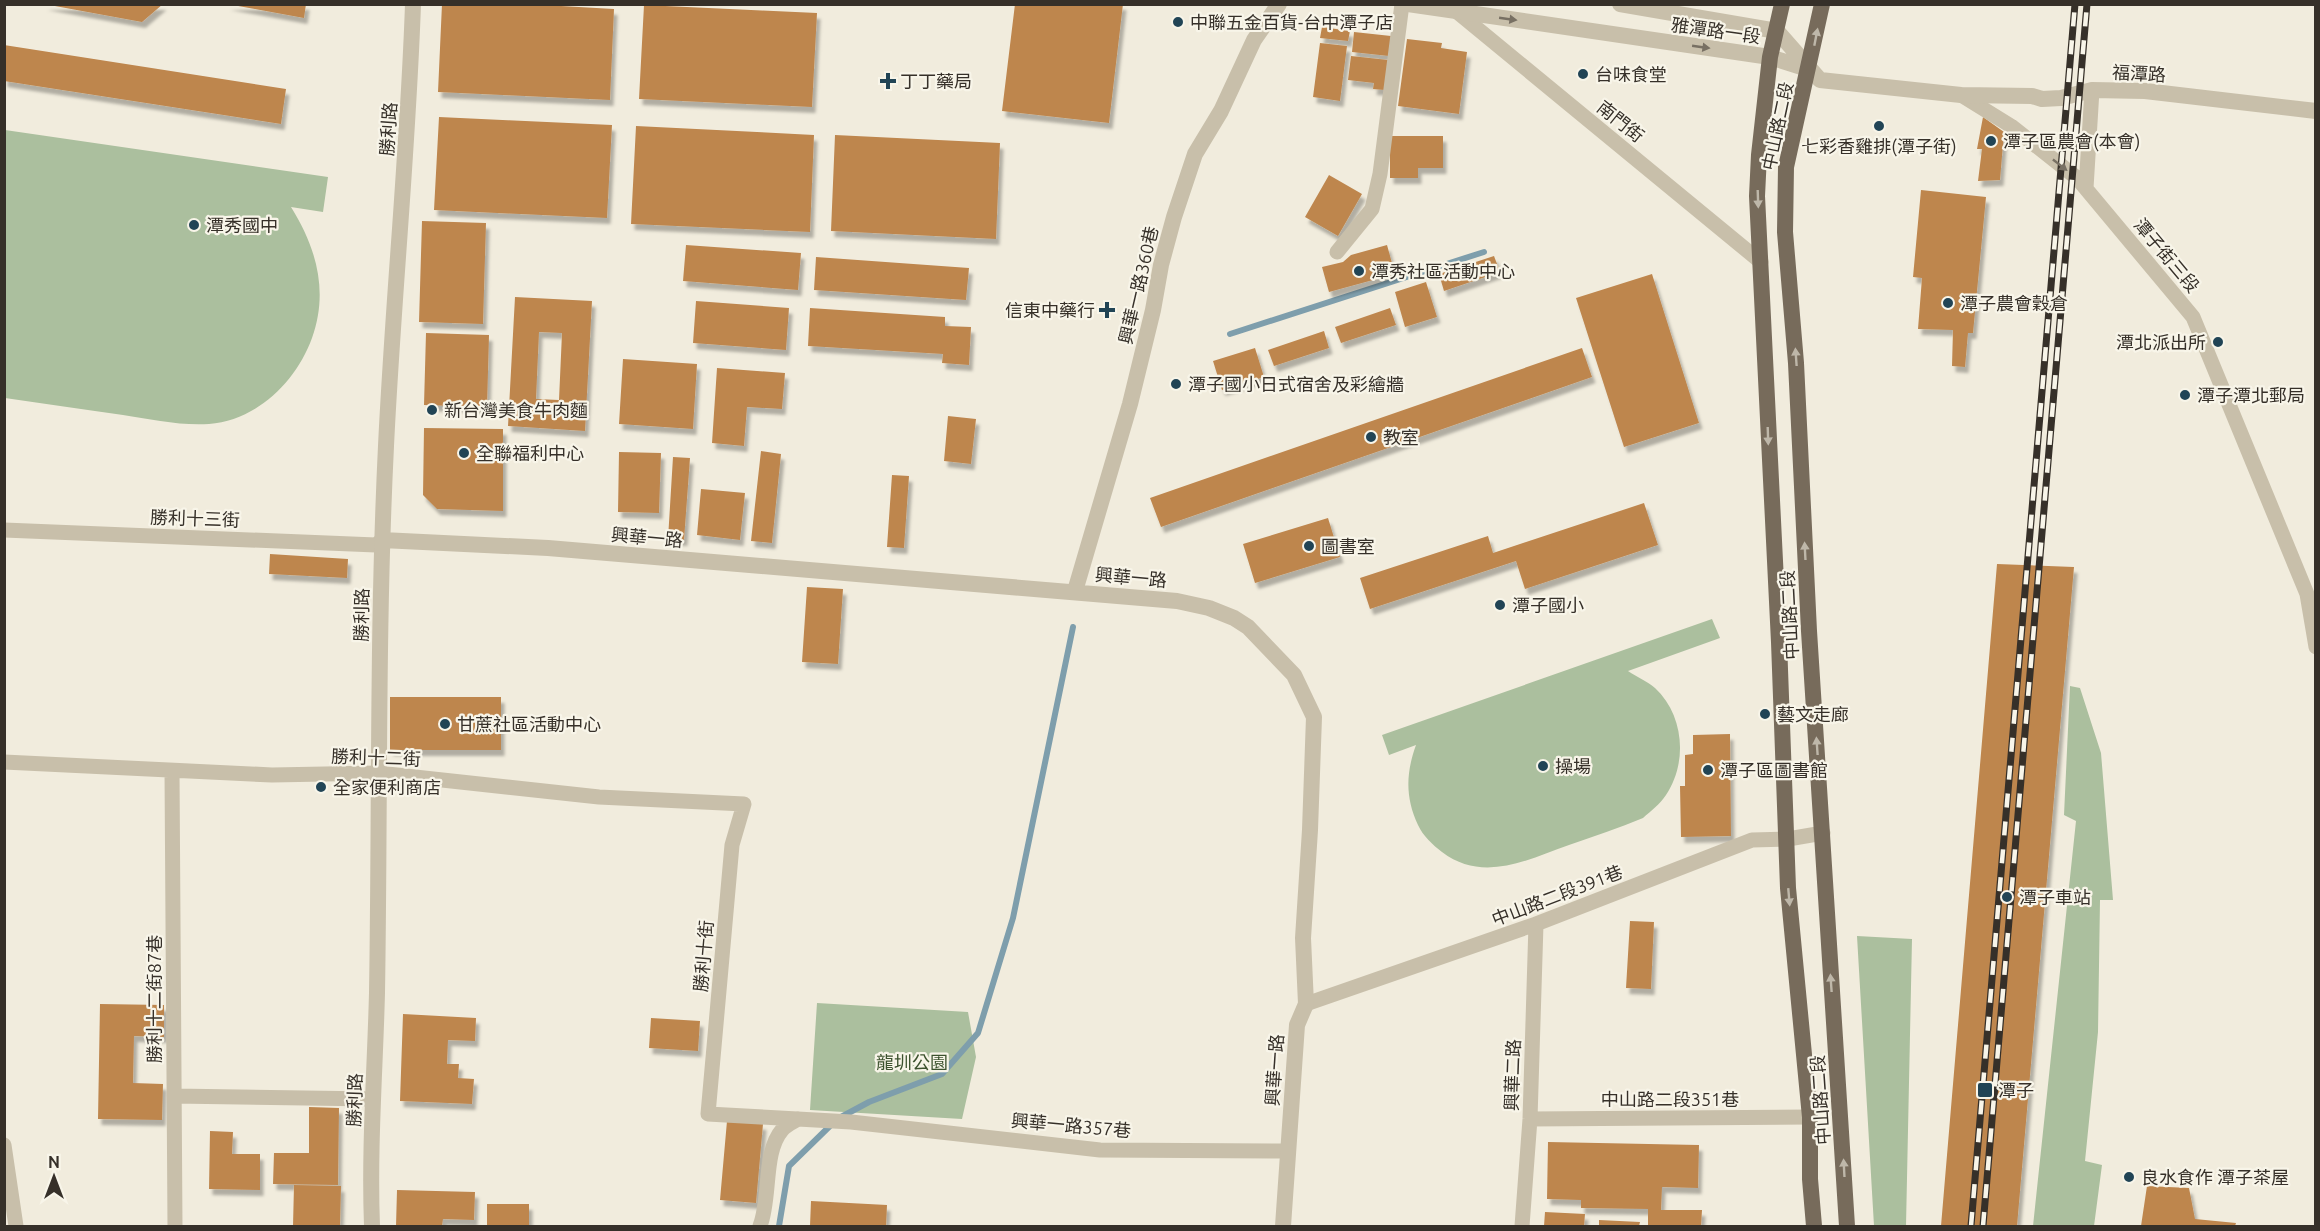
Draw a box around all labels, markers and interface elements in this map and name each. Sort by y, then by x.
place label: 中聯五金百貨-台中潭子店 [1190,12,1393,32]
one-way arrow [1498,14,1517,23]
street label: 雅潭路一段 [1670,14,1762,46]
marker: 中聯五金百貨-台中潭子店 [1171,15,1185,29]
one-way arrow [1812,27,1821,46]
one-way arrow [1691,43,1710,52]
street label: 福潭路 [2112,62,2166,84]
place label: 台味食堂 [1595,64,1667,84]
marker: 台味食堂 [1576,67,1590,81]
place label: 丁丁藥局 [900,71,972,91]
marker: 丁丁藥局 [881,74,895,88]
street label: 中山路二段 [1758,80,1796,172]
street label: 南門街 [1594,96,1648,146]
street label: 勝利路 [376,101,400,157]
marker: 七彩香雞排(潭子街) [1872,119,1886,133]
place label: 潭子區農會(本會) [2003,131,2140,152]
marker: 潭子區農會(本會) [1984,134,1998,148]
place label: 七彩香雞排(潭子街) [1801,136,1957,157]
one-way arrow [2052,158,2068,171]
one-way arrow [1753,189,1763,208]
street label: 潭子街三段 [2130,214,2204,296]
place label: 潭秀國中 [206,215,278,235]
marker: 潭秀國中 [187,218,201,232]
street label: 興華一路360巷 [1115,224,1161,346]
place label: 潭秀社區活動中心 [1371,261,1515,281]
marker: 潭秀社區活動中心 [1352,264,1366,278]
place label: 潭子農會穀倉 [1960,293,2068,313]
marker: 潭子農會穀倉 [1941,296,1955,310]
place label: 信東中藥行 [1005,300,1095,320]
marker: 信東中藥行 [1100,303,1114,317]
place label: 潭北派出所 [2116,332,2206,352]
marker: 潭北派出所 [2211,335,2225,349]
one-way arrow [1791,347,1800,366]
place label: 潭子國小日式宿舍及彩繪牆 [1188,374,1404,394]
marker: 潭子國小日式宿舍及彩繪牆 [1169,377,1183,391]
place label: 潭子潭北郵局 [2197,385,2305,405]
marker: 潭子潭北郵局 [2178,388,2192,402]
place label: 新台灣美食牛肉麵 [444,400,588,420]
marker: 新台灣美食牛肉麵 [425,403,439,417]
one-way arrow [1763,426,1772,445]
place label: 教室 [1383,427,1419,447]
marker: 教室 [1364,430,1378,444]
place label: 全聯福利中心 [476,443,584,463]
marker: 全聯福利中心 [457,446,471,460]
street label: 勝利十三街 [150,506,240,530]
street label: 興華一路 [610,524,684,550]
place label: 圖書室 [1321,536,1375,556]
marker: 圖書室 [1302,539,1316,553]
one-way arrow [1801,542,1810,561]
street label: 興華一路 [1094,564,1168,590]
street label: 中山路二段 [1777,570,1801,660]
street label: 勝利路 [351,588,371,642]
place label: 潭子國小 [1512,595,1584,615]
marker: 潭子國小 [1493,598,1507,612]
place label: 藝文走廊 [1777,704,1849,724]
marker: 藝文走廊 [1758,707,1772,721]
place label: 甘蔗社區活動中心 [457,714,601,734]
marker: 甘蔗社區活動中心 [438,717,452,731]
one-way arrow [1812,736,1821,755]
street label: 勝利十二街 [331,745,421,769]
place label: 操場 [1555,756,1591,776]
marker: 操場 [1536,759,1550,773]
place label: 潭子區圖書館 [1720,760,1828,780]
marker: 潭子區圖書館 [1701,763,1715,777]
place label: 全家便利商店 [333,777,441,797]
marker: 全家便利商店 [314,780,328,794]
street label: 中山路二段391巷 [1489,861,1625,929]
place label: 潭子車站 [2019,887,2091,907]
one-way arrow [1784,888,1794,907]
marker: 潭子車站 [2000,890,2014,904]
street label: 勝利十街 [690,919,716,993]
street label: 勝利十二街87巷 [144,935,164,1063]
one-way arrow [1826,973,1836,992]
street label: 興華一路 [1262,1033,1286,1107]
street label: 興華二路 [1501,1039,1523,1111]
park label: 龍圳公園 [876,1052,948,1072]
street label: 中山路二段 [1807,1054,1833,1146]
street label: 勝利路 [343,1073,365,1127]
place label: 潭子 [1998,1080,2034,1100]
marker: 潭子 [1976,1081,1994,1099]
street label: 中山路二段351巷 [1601,1089,1739,1109]
street label: 興華一路357巷 [1010,1110,1132,1140]
north arrow [24,1147,84,1207]
text: N [48,1153,60,1171]
one-way arrow [1839,1159,1849,1178]
place label: 良水食作 潭子茶屋 [2141,1167,2289,1187]
marker: 良水食作 潭子茶屋 [2122,1170,2136,1184]

